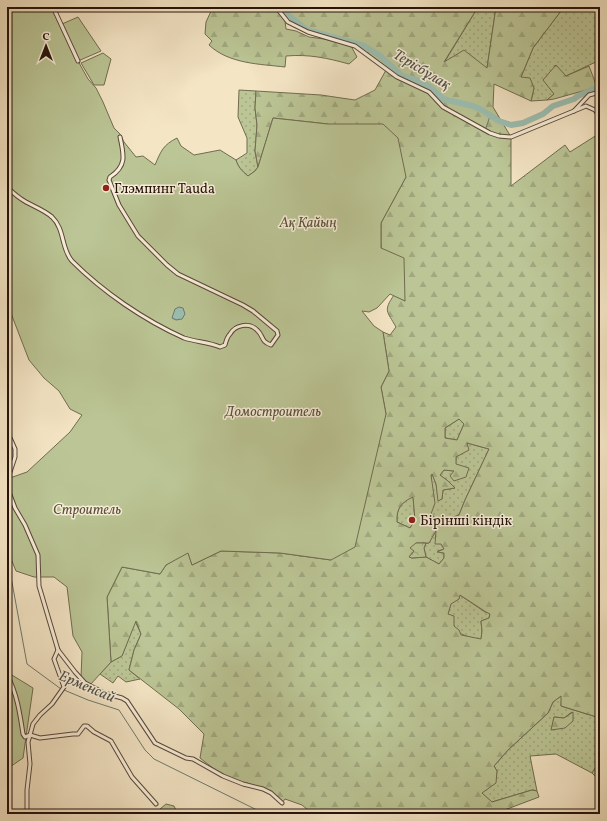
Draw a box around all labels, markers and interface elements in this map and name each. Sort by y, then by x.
north arrow [26,26,66,66]
text: С [42,30,50,45]
water label: Терісбұлақ [389,45,455,96]
place label: Глэмпинг Tauda [114,180,215,199]
marker: Глэмпинг Tauda [101,183,111,193]
park label: Ақ Қайың [278,214,337,233]
park label: Домостроитель [224,403,321,422]
park label: Строитель [53,501,121,520]
place label: Бірінші кіндік [420,512,513,531]
marker: Бірінші кіндік [407,515,417,525]
water label: Ерменсай [55,666,118,709]

